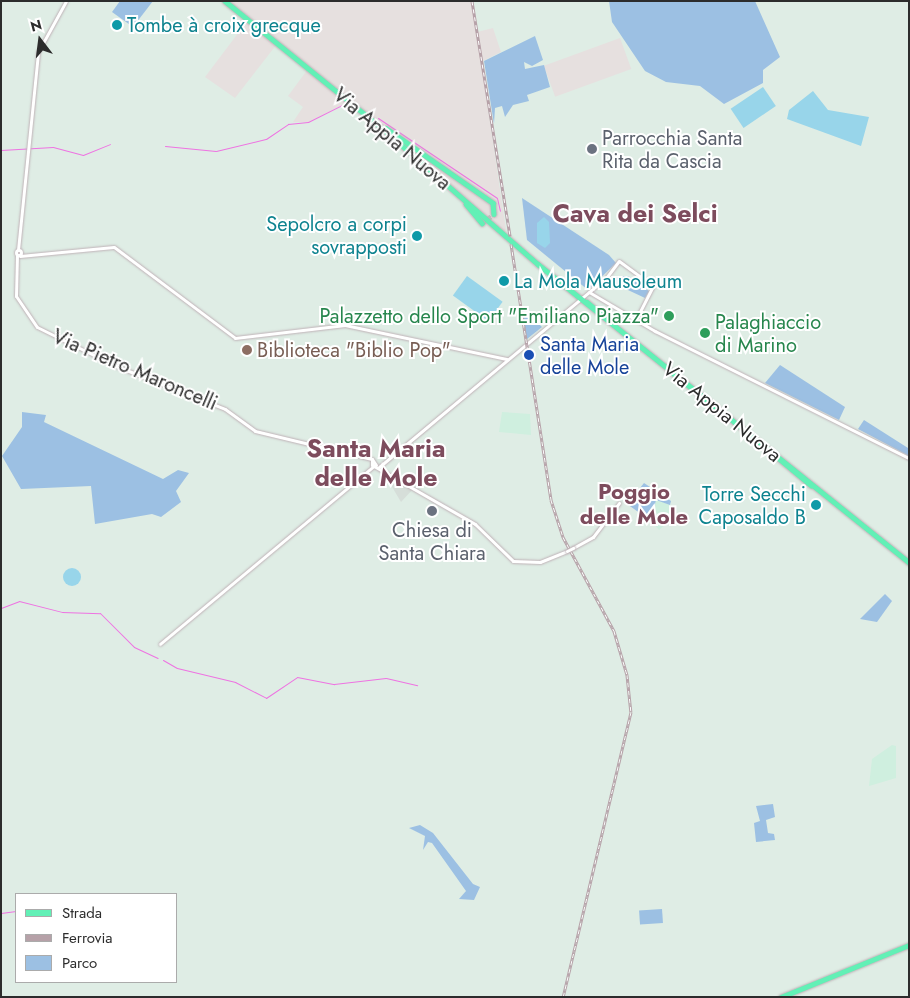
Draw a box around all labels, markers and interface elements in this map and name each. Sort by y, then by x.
place label: Tombe à croix grecque [127,13,321,37]
text: N [28,14,44,37]
north arrow [15,15,65,65]
marker: Tombe à croix grecque [111,19,123,31]
street label: Via Appia Nuova [328,83,456,195]
place label: Parrocchia Santa Rita da Cascia [602,126,742,173]
marker: Parrocchia Santa Rita da Cascia [586,143,598,155]
district label: Cava dei Selci [552,198,718,228]
place label: Sepolcro a corpi sovrapposti [266,213,407,260]
marker: Sepolcro a corpi sovrapposti [411,230,423,242]
place label: La Mola Mausoleum [514,269,682,293]
marker: La Mola Mausoleum [498,275,510,287]
place label: Palazzetto dello Sport "Emiliano Piazza" [319,304,659,328]
marker: Palazzetto dello Sport "Emiliano Piazza" [663,310,675,322]
place label: Palaghiaccio di Marino [715,310,821,357]
street label: Via Pietro Maroncelli [49,324,221,416]
marker: Palaghiaccio di Marino [699,327,711,339]
place label: Santa Maria delle Mole [540,332,639,379]
place label: Biblioteca "Biblio Pop" [257,338,451,362]
marker: Biblioteca "Biblio Pop" [241,344,253,356]
marker: Santa Maria delle Mole [522,348,536,362]
street label: Via Appia Nuova [658,357,786,467]
district label: Santa Maria delle Mole [307,434,445,493]
district label: Poggio delle Mole [580,478,688,530]
place label: Torre Secchi Caposaldo B [699,482,806,529]
marker: Torre Secchi Caposaldo B [810,499,822,511]
marker: Chiesa di Santa Chiara [426,505,438,517]
place label: Chiesa di Santa Chiara [379,519,485,566]
legend [15,893,178,983]
text: Strada [62,902,102,924]
text: Ferrovia [62,927,113,949]
text: Parco [62,952,97,974]

